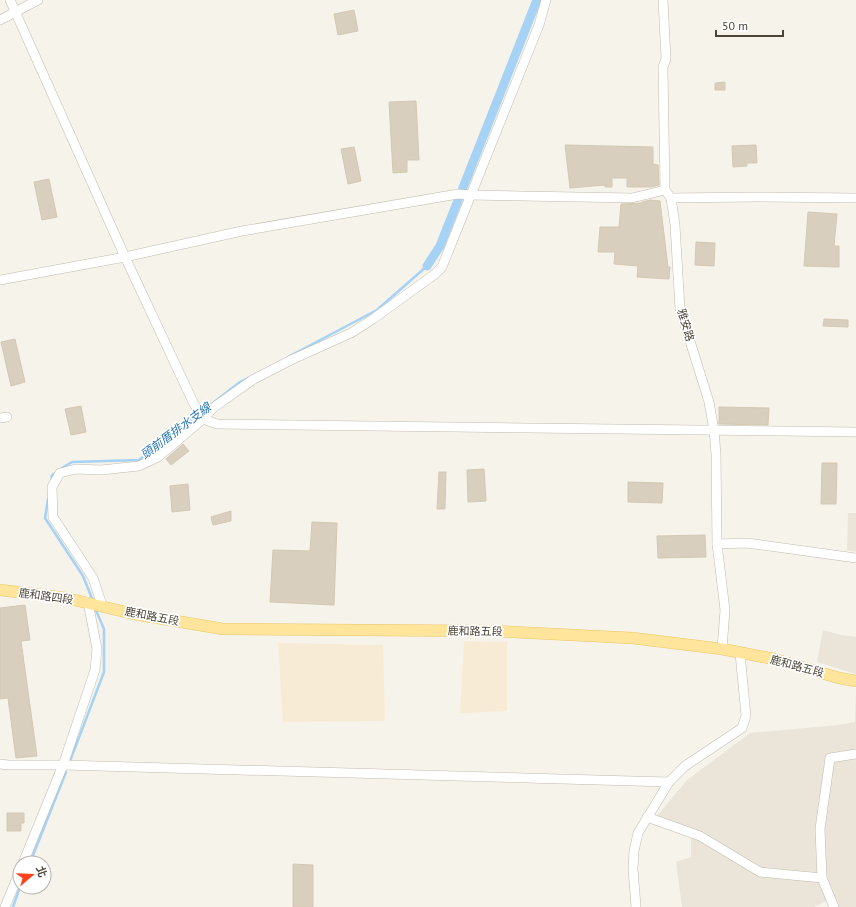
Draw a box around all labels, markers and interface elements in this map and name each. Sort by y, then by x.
scale bar [716,12,783,38]
text: 50 m [722,18,748,33]
street label: 雅安路 [675,307,697,343]
water label: 頭前厝排水支線 [138,398,215,462]
street label: 鹿和路四段 [18,585,74,607]
street label: 鹿和路五段 [124,604,180,628]
street label: 鹿和路五段 [447,624,503,638]
street label: 鹿和路五段 [769,652,825,680]
north arrow [12,855,52,895]
text: 北 [33,864,50,879]

